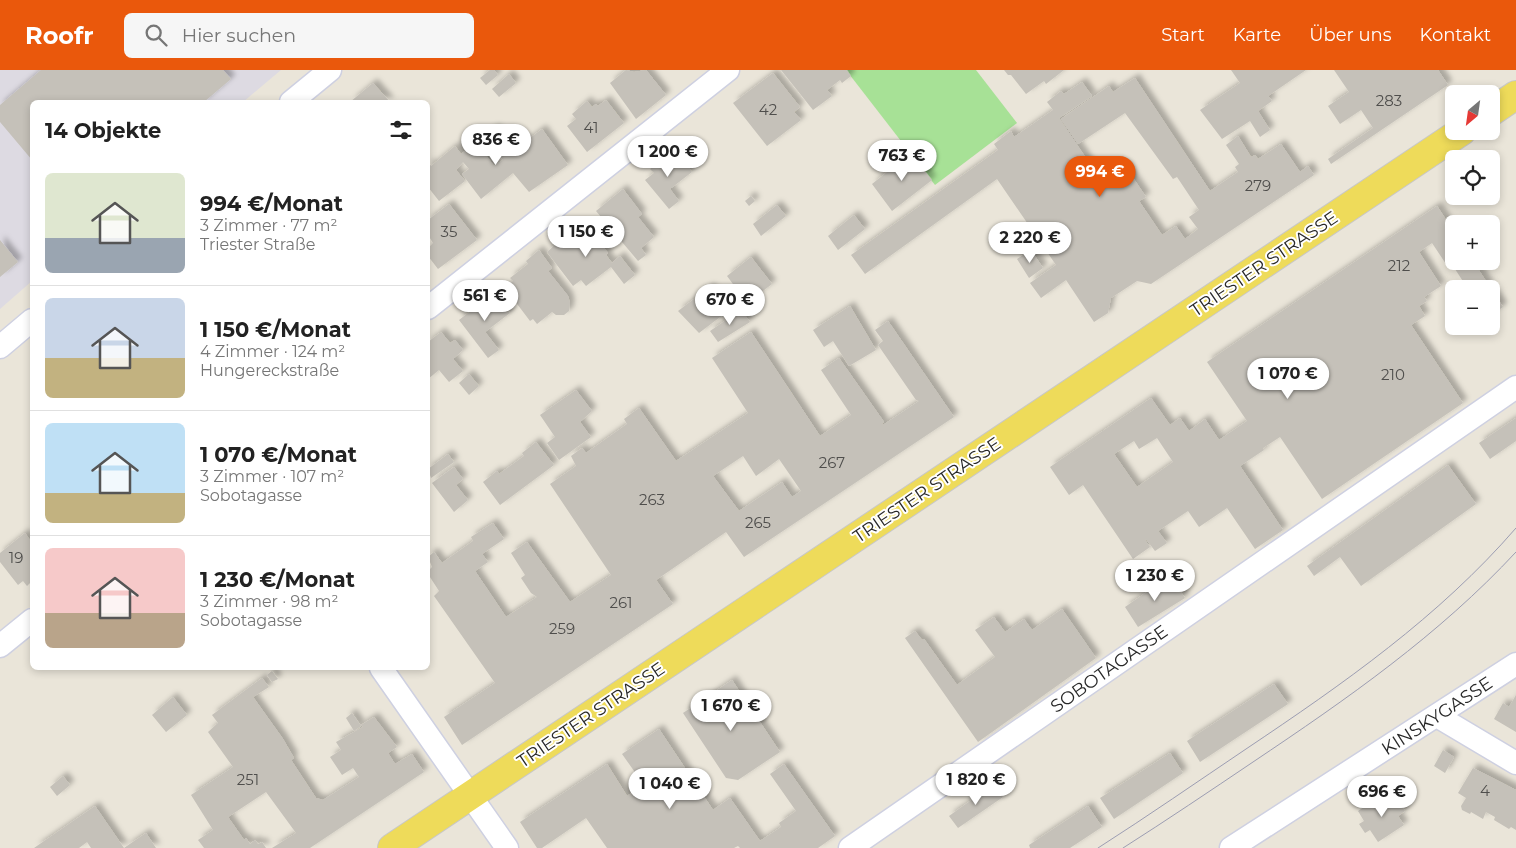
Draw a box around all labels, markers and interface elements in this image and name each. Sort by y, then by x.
search box [124,13,474,58]
text: Roofr [25,21,94,50]
icon: search [142,21,170,49]
text: Hier suchen [182,24,296,47]
text: Start [1161,24,1205,46]
text: Karte [1233,24,1281,46]
text: Über uns [1309,24,1392,46]
text: Kontakt [1420,24,1491,46]
north arrow [1445,85,1500,140]
map controls [1445,85,1500,335]
house number: 283 [1376,91,1402,110]
house number: 42 [759,100,777,119]
icon: filters [387,116,415,144]
text: 14 Objekte [45,118,161,143]
house number: 41 [584,118,598,137]
pin: 836 € [461,124,531,166]
text: 836 € [472,130,520,149]
pin: 1 200 € [622,136,714,178]
pin: 763 € [867,140,937,182]
text: 1 200 € [638,142,698,161]
text: 763 € [879,146,925,165]
button: locate [1445,150,1500,205]
pin: 994 € [1065,156,1135,198]
text: 994 € [1076,162,1124,181]
house number: 279 [1245,176,1271,195]
text: 994 €/Monat [200,191,343,216]
icon: home [85,193,145,253]
street label: TRIESTER STRASSE [1186,206,1342,322]
button: + [1445,215,1500,270]
text: 3 Zimmer · 77 m² [200,216,337,235]
pin: 1 150 € [540,216,632,258]
house number: 35 [441,222,457,241]
text: 1 150 € [559,222,613,241]
pin: 2 220 € [984,222,1076,264]
text: 2 220 € [999,228,1061,247]
text: Triester Straße [200,235,315,254]
house number: 212 [1388,256,1410,275]
pin: 561 € [450,280,520,322]
button: − [1445,280,1500,335]
pin: 670 € [695,284,765,326]
text: 561 € [463,286,507,305]
text: 670 € [706,290,754,309]
text: 1 150 €/Monat [200,317,351,342]
icon: home [85,318,145,378]
text: 4 Zimmer · 124 m² [200,342,345,361]
pin: 1 070 € [1242,358,1334,400]
text: Hungereckstraße [200,361,339,380]
text: 1 070 € [1258,364,1318,383]
house number: 210 [1381,365,1405,384]
street label: TRIESTER STRASSE [849,432,1005,548]
text: 1 070 €/Monat [200,442,357,467]
icon: home [85,443,145,503]
house number: 267 [819,453,845,472]
text: 3 Zimmer · 107 m² [200,467,344,486]
text: Sobotagasse [200,486,302,505]
house number: 263 [639,490,665,509]
house number: 265 [745,513,771,532]
house number: 19 [9,548,23,567]
pin: 1 230 € [1109,560,1201,602]
text: 1 230 € [1126,566,1184,585]
text: 1 230 €/Monat [200,567,355,592]
icon: home [85,568,145,628]
text: 3 Zimmer · 98 m² [200,592,338,611]
house number: 261 [609,593,633,612]
text: Sobotagasse [200,611,302,630]
house number: 259 [549,619,575,638]
street label: SOBOTAGASSE [1046,620,1172,718]
street label: TRIESTER STRASSE [513,657,669,773]
street label: KINSKYGASSE [1377,672,1497,760]
pin: 1 670 € [685,690,777,732]
text: 1 670 € [702,696,760,715]
pin: 1 820 € [930,764,1022,806]
pin: 1 040 € [624,768,716,810]
house number: 251 [237,770,259,789]
text: 1 820 € [946,770,1006,789]
text: 1 040 € [639,774,701,793]
pin: 696 € [1347,776,1417,818]
house number: 4 [1480,781,1490,800]
text: 696 € [1358,782,1406,801]

